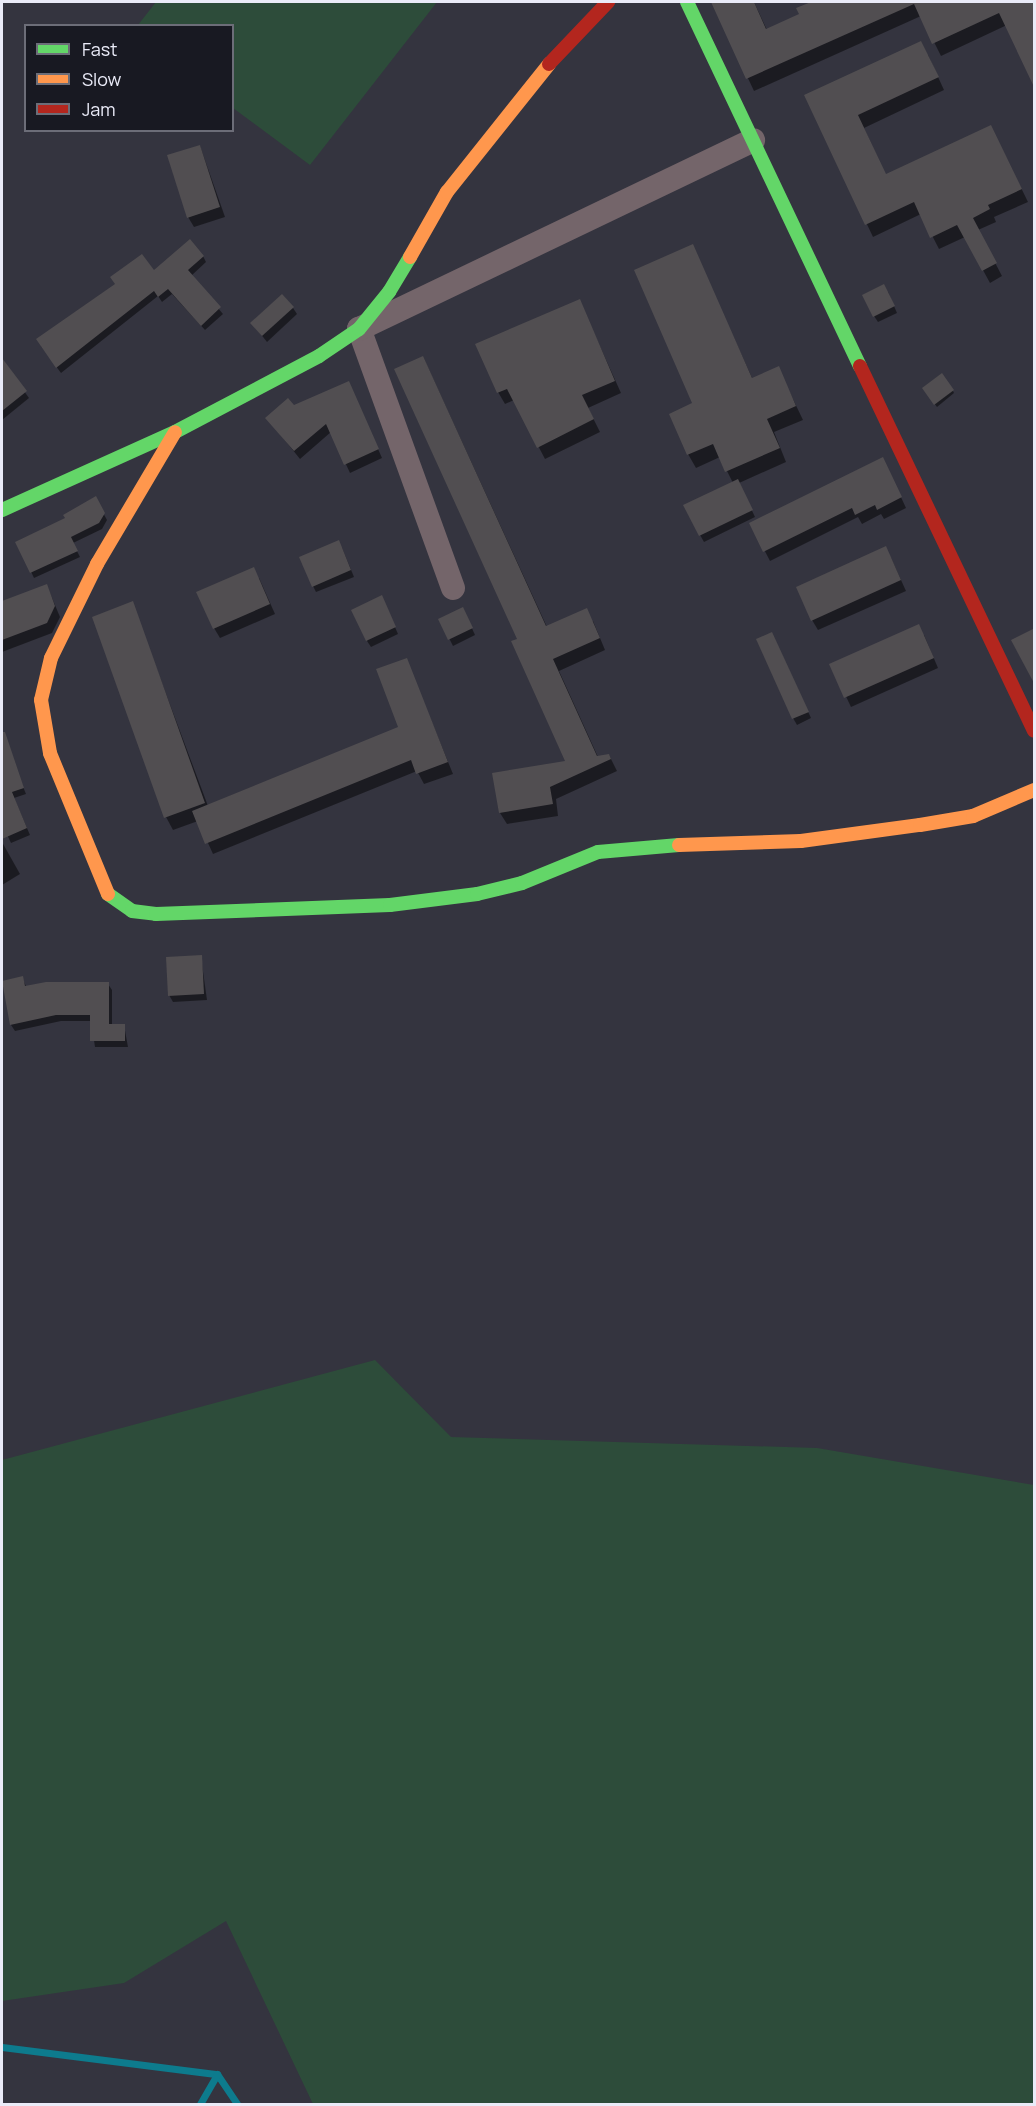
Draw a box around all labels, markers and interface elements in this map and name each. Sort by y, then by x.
legend [24,24,234,132]
text: Fast [82,37,117,61]
text: Slow [82,67,121,91]
text: Jam [82,97,116,121]

